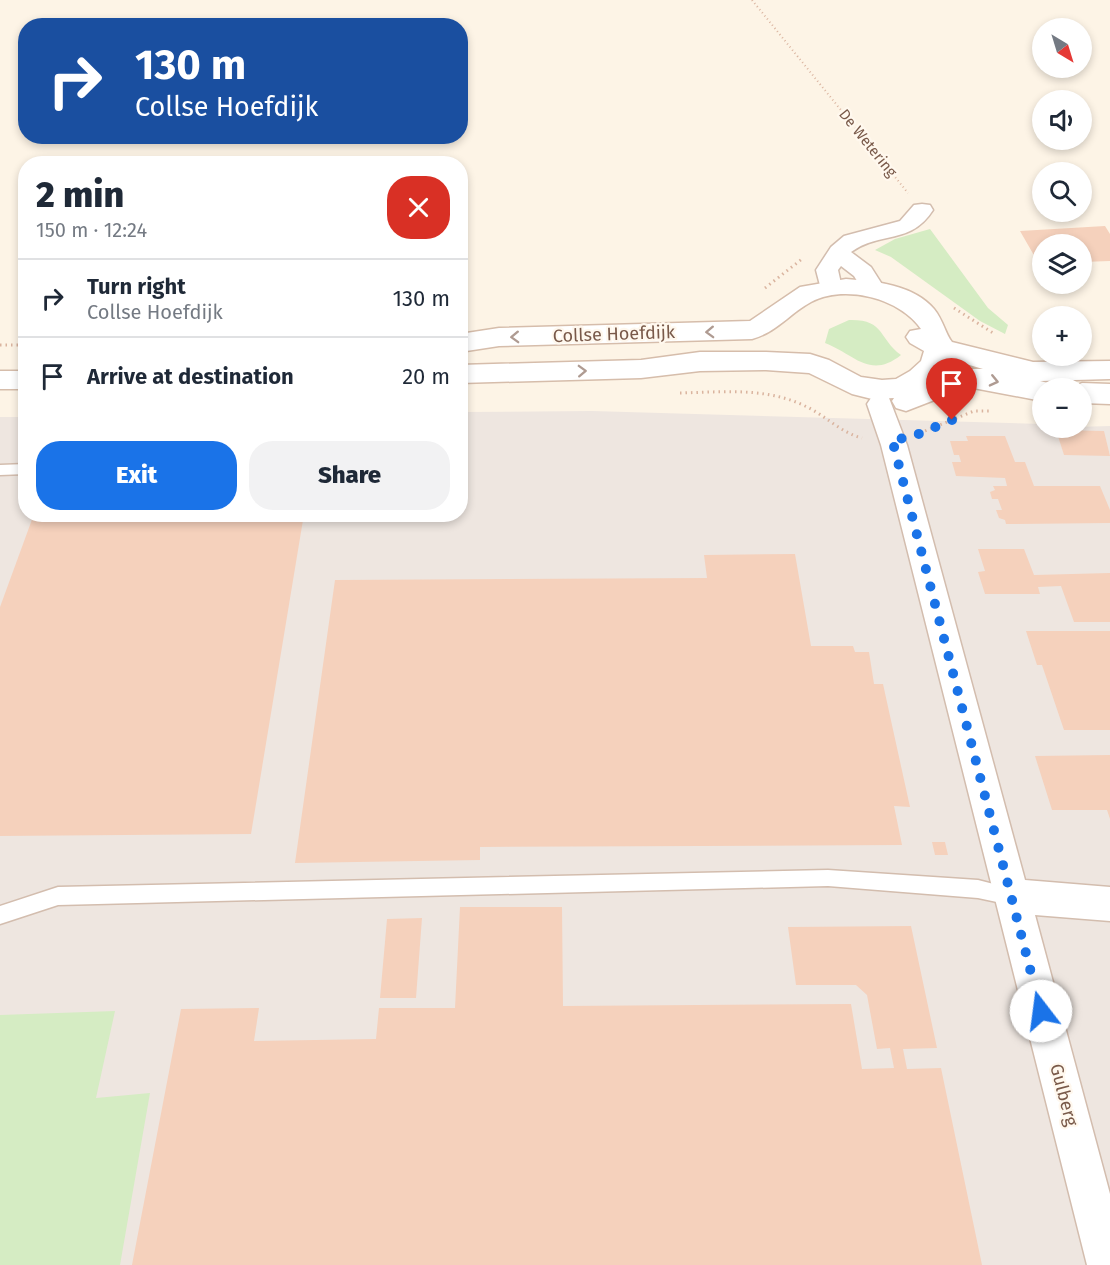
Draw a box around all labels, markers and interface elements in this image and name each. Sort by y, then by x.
north arrow [1032,18,1092,78]
map controls [1032,18,1092,438]
text: 130 m [135,40,246,90]
icon: right [36,42,114,120]
button: sound [1032,90,1092,150]
text: Collse Hoefdijk [135,91,318,123]
street label: De Wetering [835,105,901,181]
button: search [1032,162,1092,222]
text: 2 min [36,173,124,217]
button: close [387,176,450,239]
text: 150 m · 12:24 [36,218,147,242]
button: layers [1032,234,1092,294]
text: Turn right [87,273,186,300]
icon: right [36,282,69,315]
text: 130 m [393,285,450,312]
text: Collse Hoefdijk [87,300,223,324]
button: + [1032,306,1092,366]
street label: Collse Hoefdijk [553,321,676,347]
one-way arrow [705,325,714,338]
one-way arrow [510,330,519,343]
pin [926,358,977,420]
icon: arrive [36,360,69,393]
text: Arrive at destination [87,363,294,390]
text: 20 m [402,363,450,390]
one-way arrow [577,365,586,377]
icon: arrive [935,367,968,400]
one-way arrow [989,374,999,387]
button: − [1032,378,1092,438]
button: Exit [36,441,237,510]
button: Share [249,441,450,510]
position arrow [1009,979,1073,1043]
street label: Gulberg [1045,1061,1083,1129]

